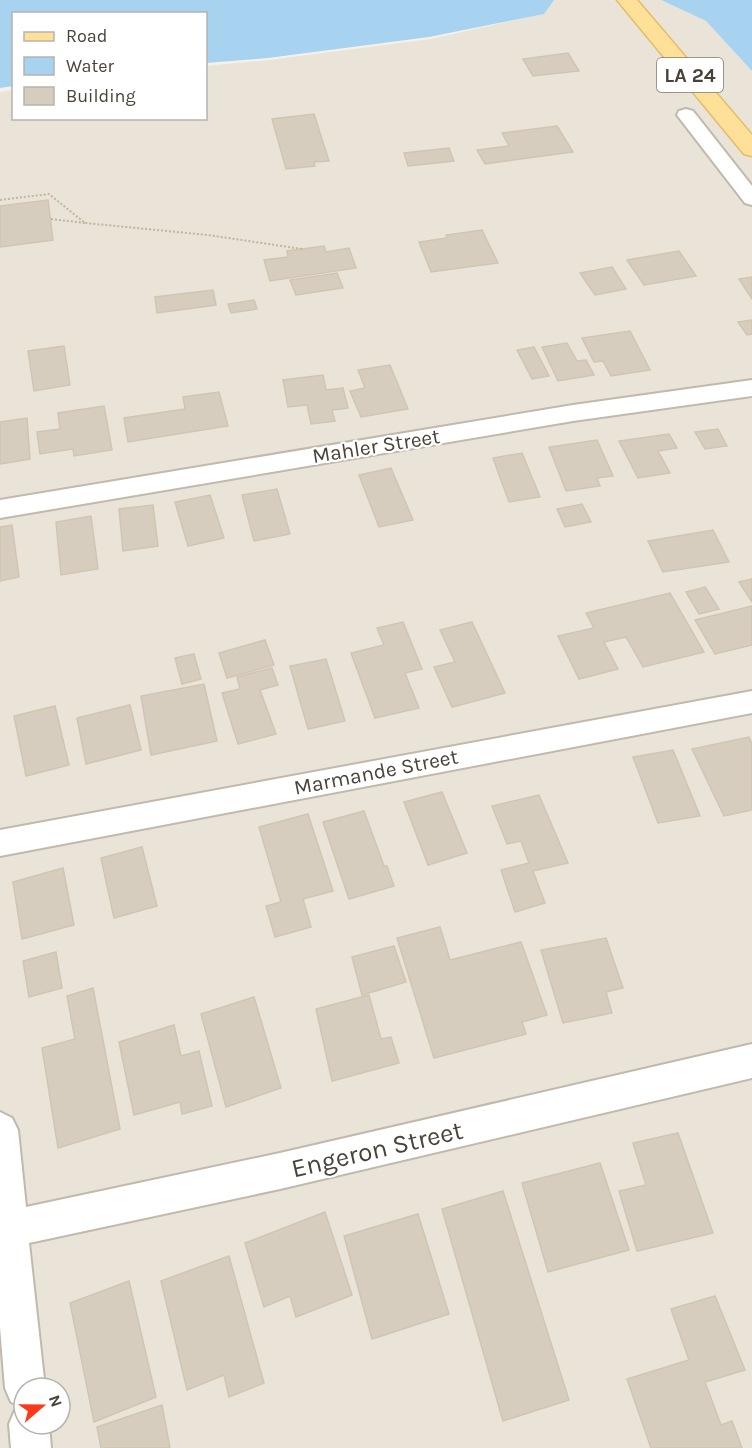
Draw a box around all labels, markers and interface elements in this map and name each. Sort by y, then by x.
legend [12,12,207,120]
text: Road [66,25,107,47]
text: Water [66,55,114,77]
road number: LA 24 [657,58,723,92]
text: Building [66,85,136,107]
street label: Mahler Street [310,424,442,468]
street label: Marmande Street [292,744,460,800]
street label: Engeron Street [288,1115,466,1184]
north arrow [12,1376,72,1436]
text: N [45,1392,67,1410]

